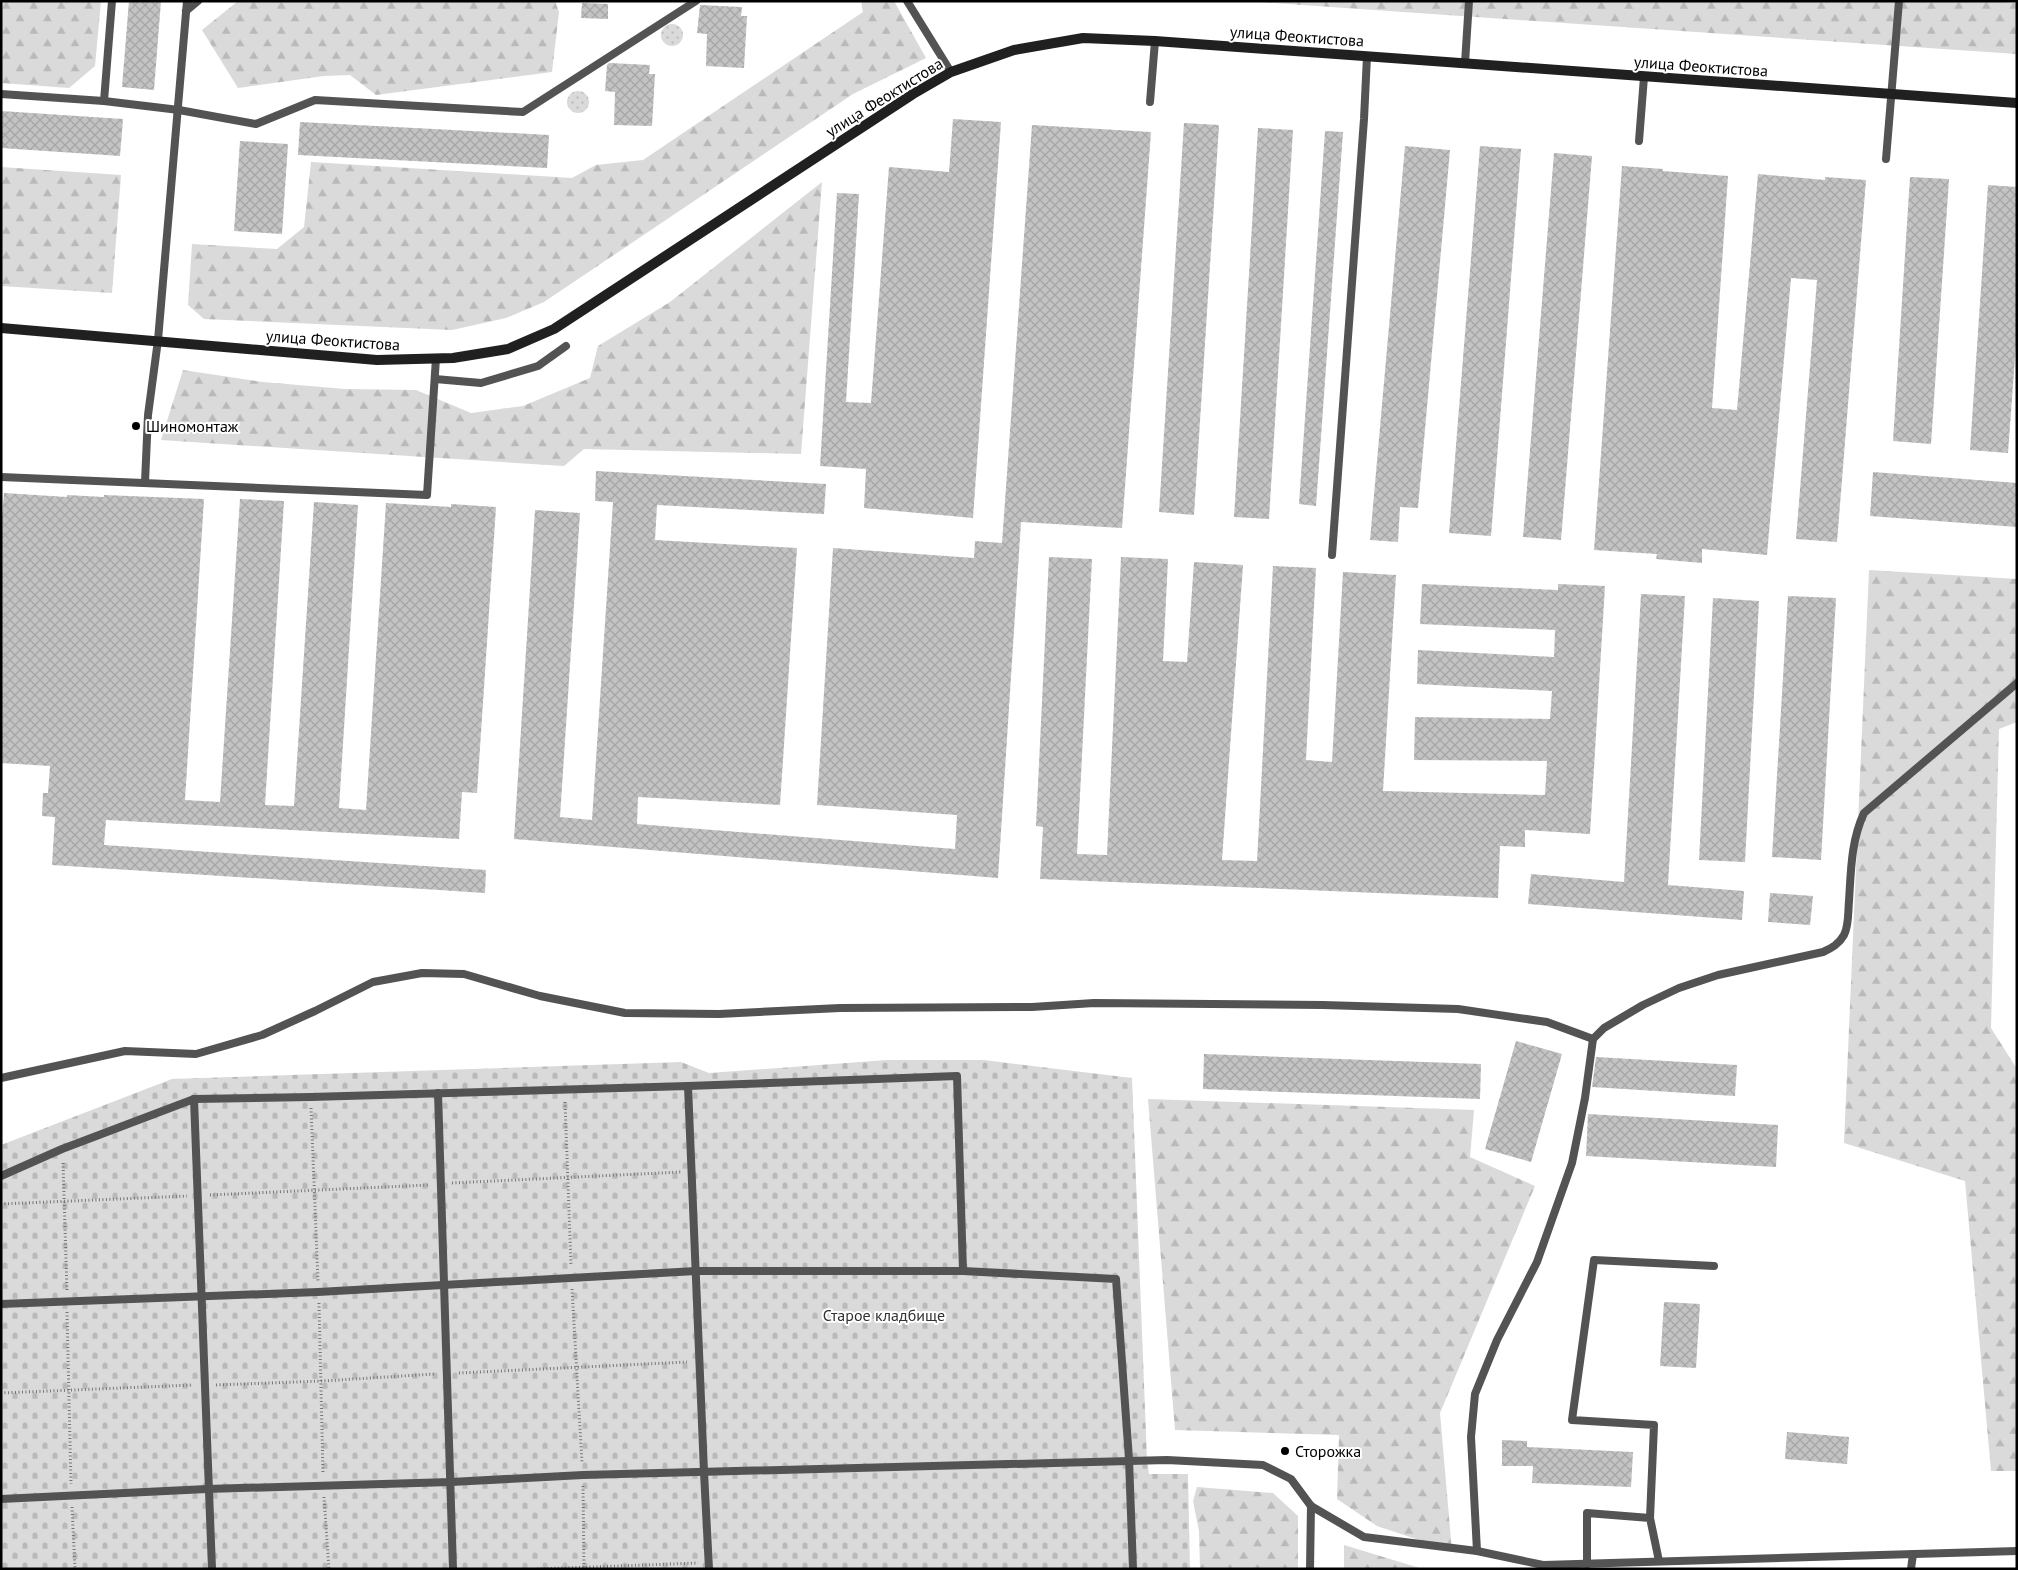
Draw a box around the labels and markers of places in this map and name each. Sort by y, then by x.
place label: Шиномонтаж [146,416,239,436]
marker: Шиномонтаж [130,420,142,432]
place label: Сторожка [1295,1441,1361,1461]
marker: Сторожка [1279,1445,1291,1457]

